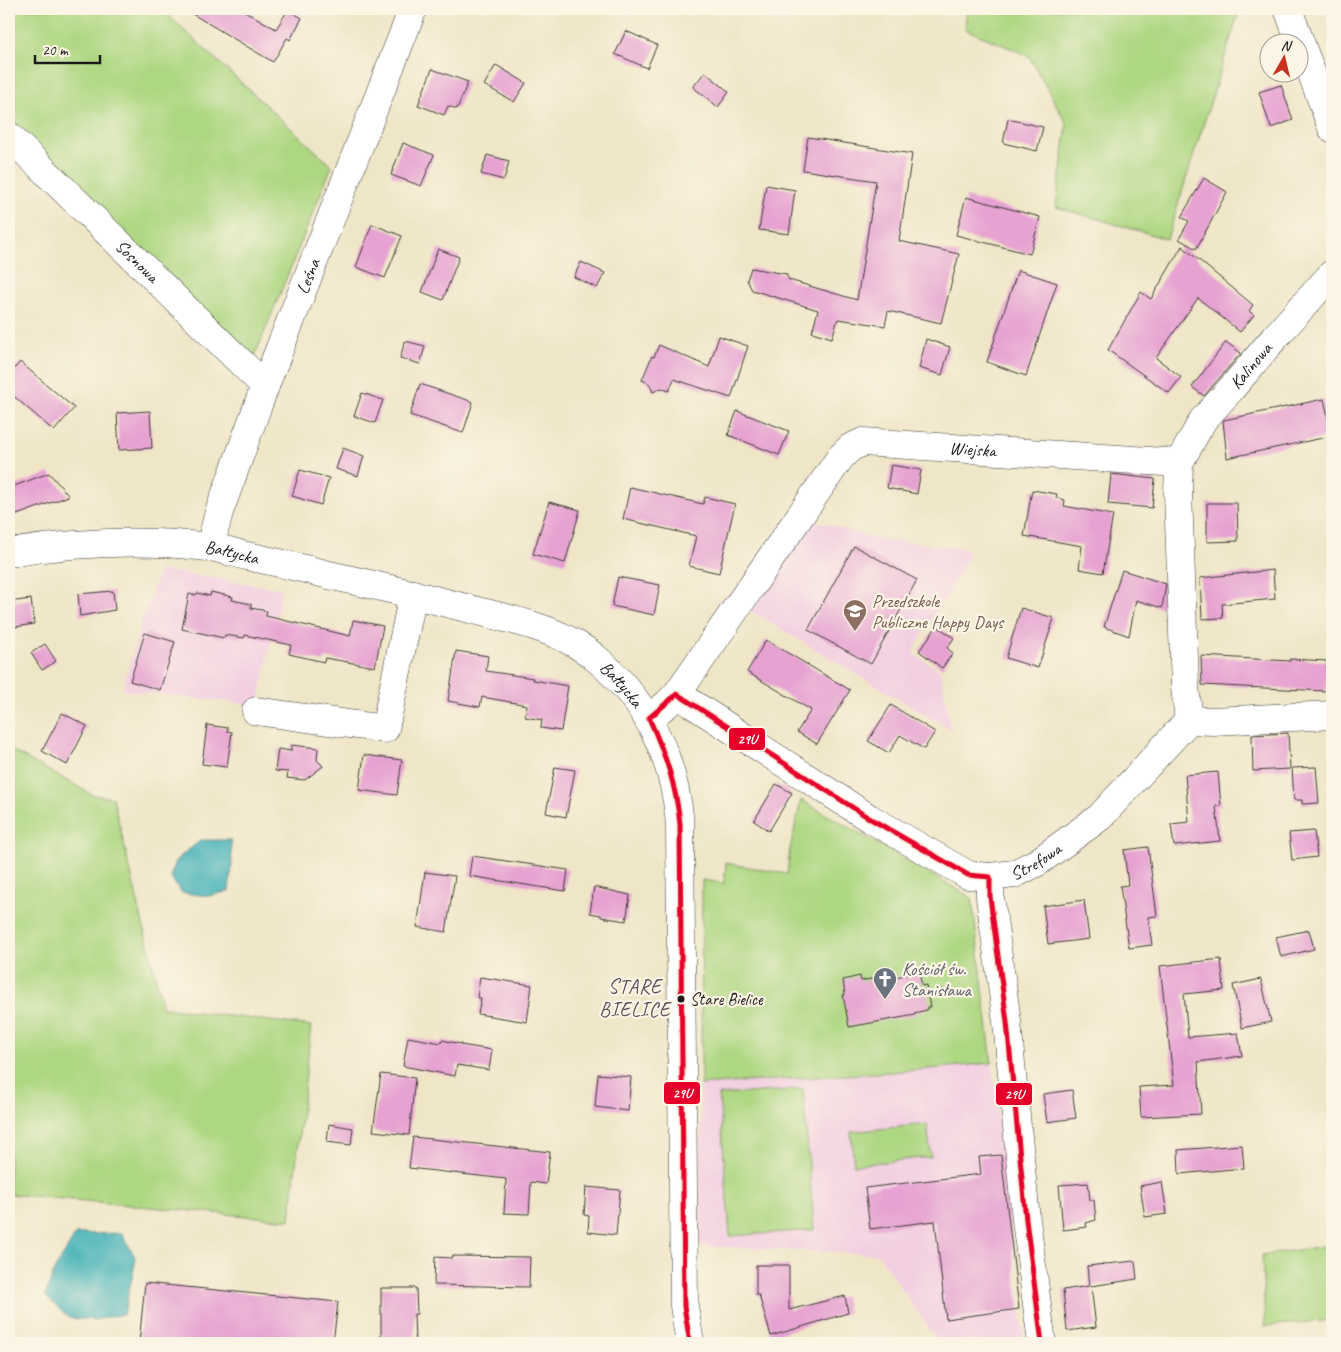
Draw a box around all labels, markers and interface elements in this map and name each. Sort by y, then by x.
scale bar [35,32,100,64]
north arrow [1258,32,1308,82]
text: N [1280,37,1294,55]
text: 20 m [42,41,69,60]
street label: Sosnowa [111,235,165,288]
street label: Leśna [291,255,325,297]
street label: Kalinowa [1225,337,1277,393]
street label: Wiejska [949,437,998,462]
street label: Bałtycka [204,536,262,569]
place label: Przedszkole Publiczne Happy Days [872,590,1005,633]
school or university icon: Przedszkole Publiczne Happy Days [842,598,868,632]
street label: Bałtycka [595,656,649,712]
line badge: 29U [728,727,766,751]
text: 29U [737,731,760,748]
street label: Strefowa [1006,837,1067,885]
place label: Kościół św. Stanisława [902,958,973,1001]
church icon: Kościół św. Stanisława [872,966,898,1000]
district label: STARE BIELICE [599,974,672,1022]
place label: Stare Bielice [690,989,764,1010]
marker: Stare Bielice [676,994,686,1004]
line badge: 29U [663,1081,701,1105]
line badge: 29U [995,1082,1033,1106]
text: 29U [672,1085,695,1102]
text: 29U [1004,1086,1027,1103]

